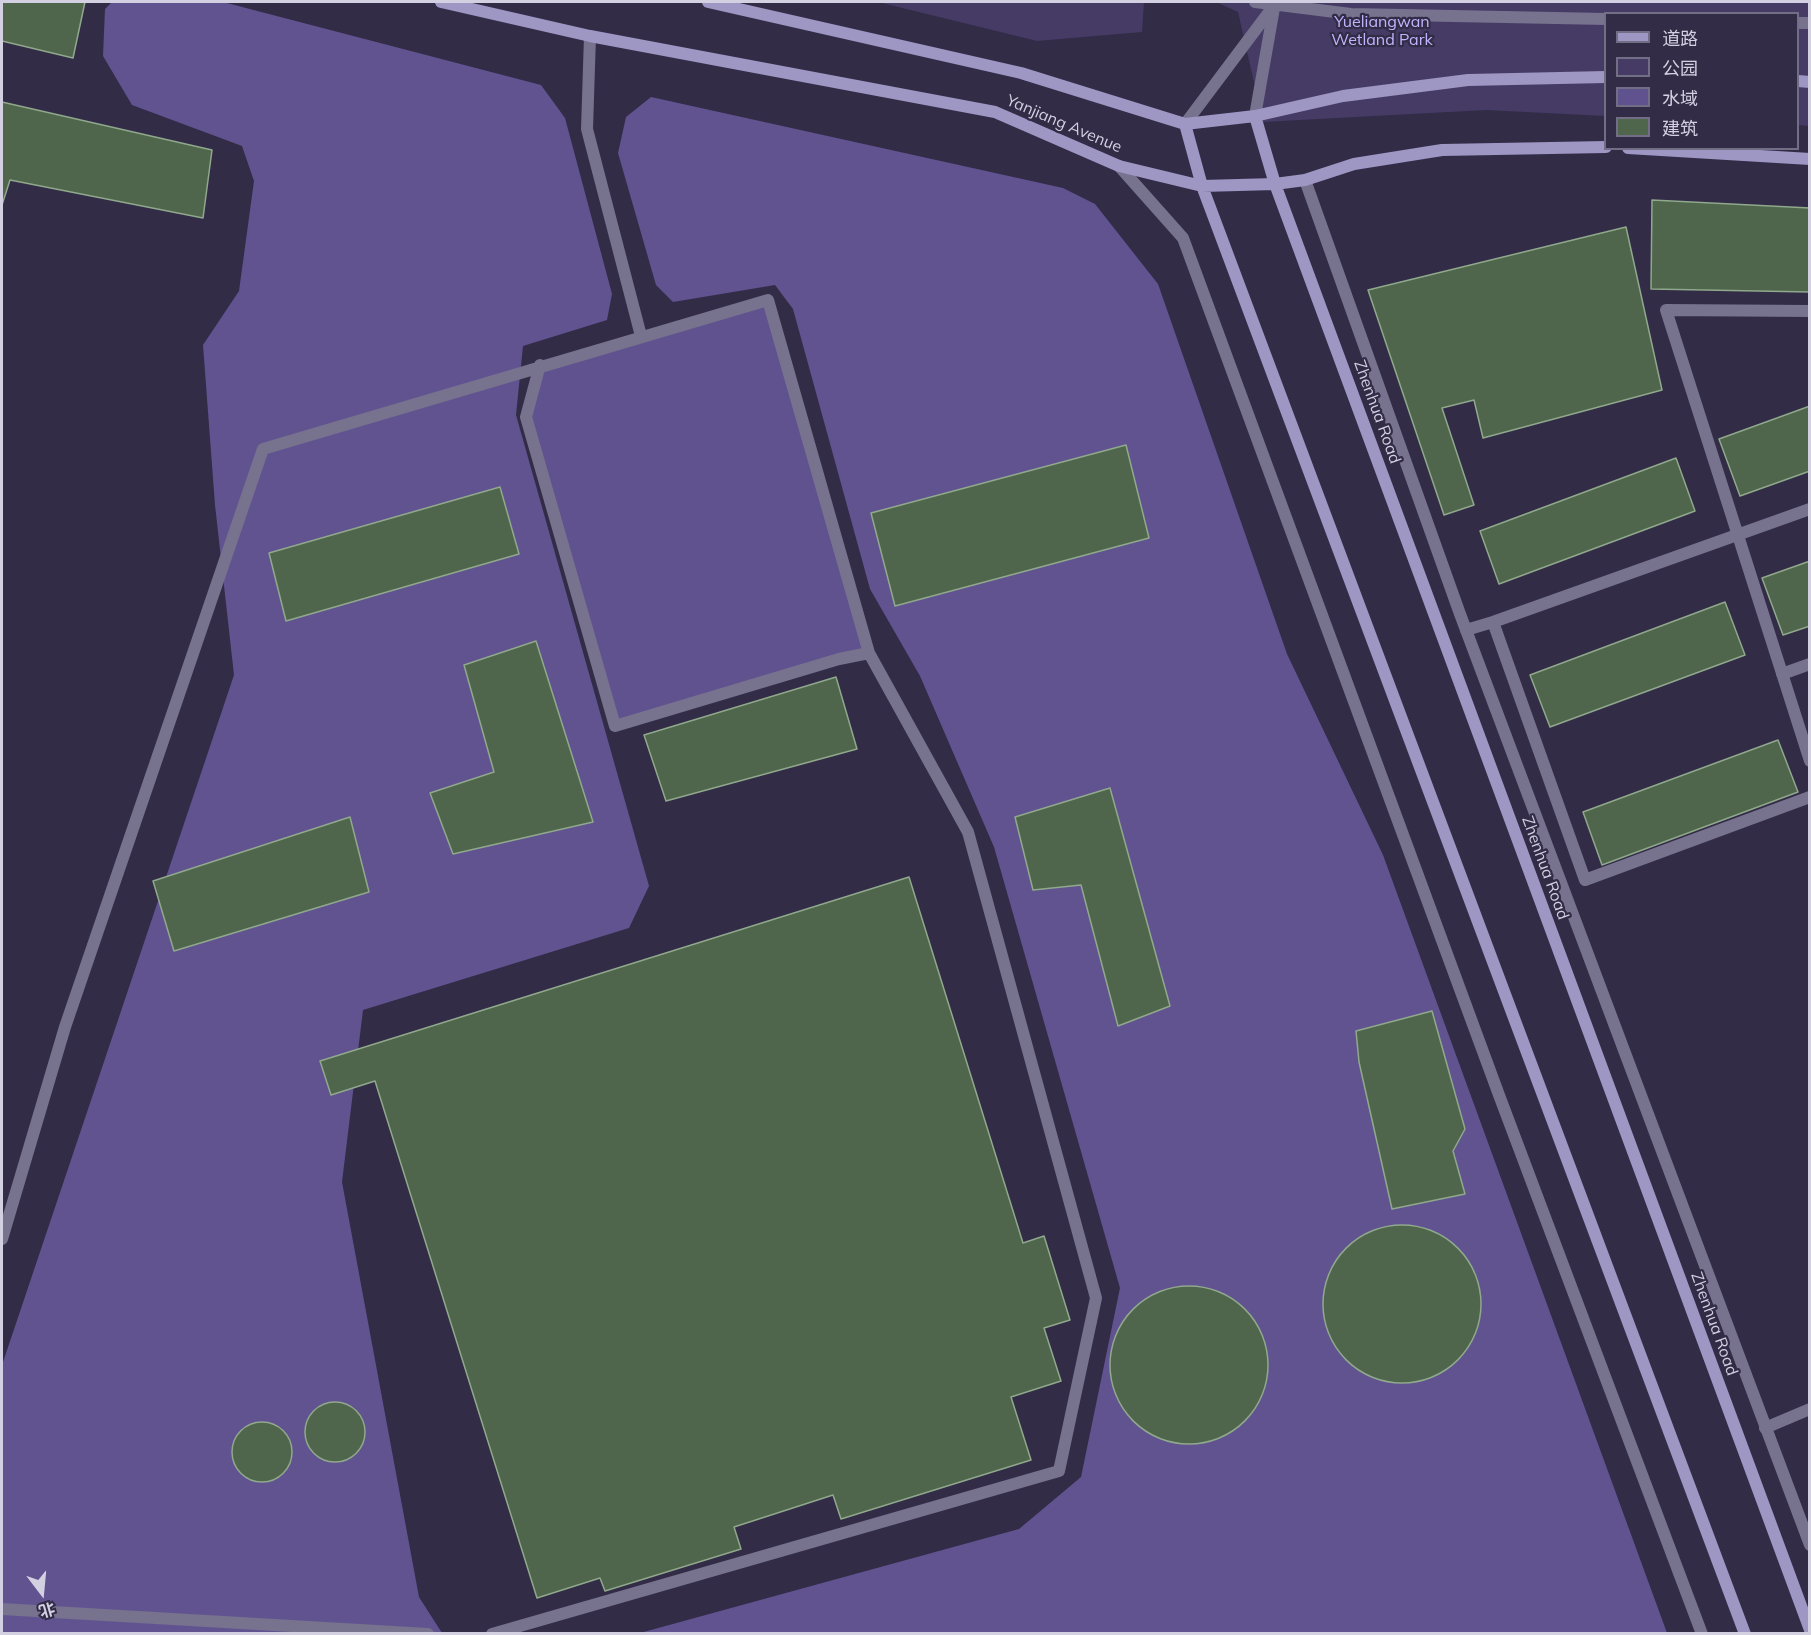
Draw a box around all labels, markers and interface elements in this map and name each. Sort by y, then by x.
park label: Yueliangwan Wetland Park [1331,12,1433,50]
legend [1604,12,1799,150]
text: 道路 [1662,27,1698,50]
text: 公园 [1662,57,1698,80]
text: 水域 [1662,87,1698,110]
street label: Yanjiang Avenue [1003,91,1125,157]
text: 建筑 [1662,117,1698,140]
street label: Zhenhua Road [1349,358,1405,466]
street label: Zhenhua Road [1517,814,1573,922]
street label: Zhenhua Road [1686,1270,1742,1378]
north arrow [12,1563,72,1623]
text: 北 [37,1598,57,1622]

